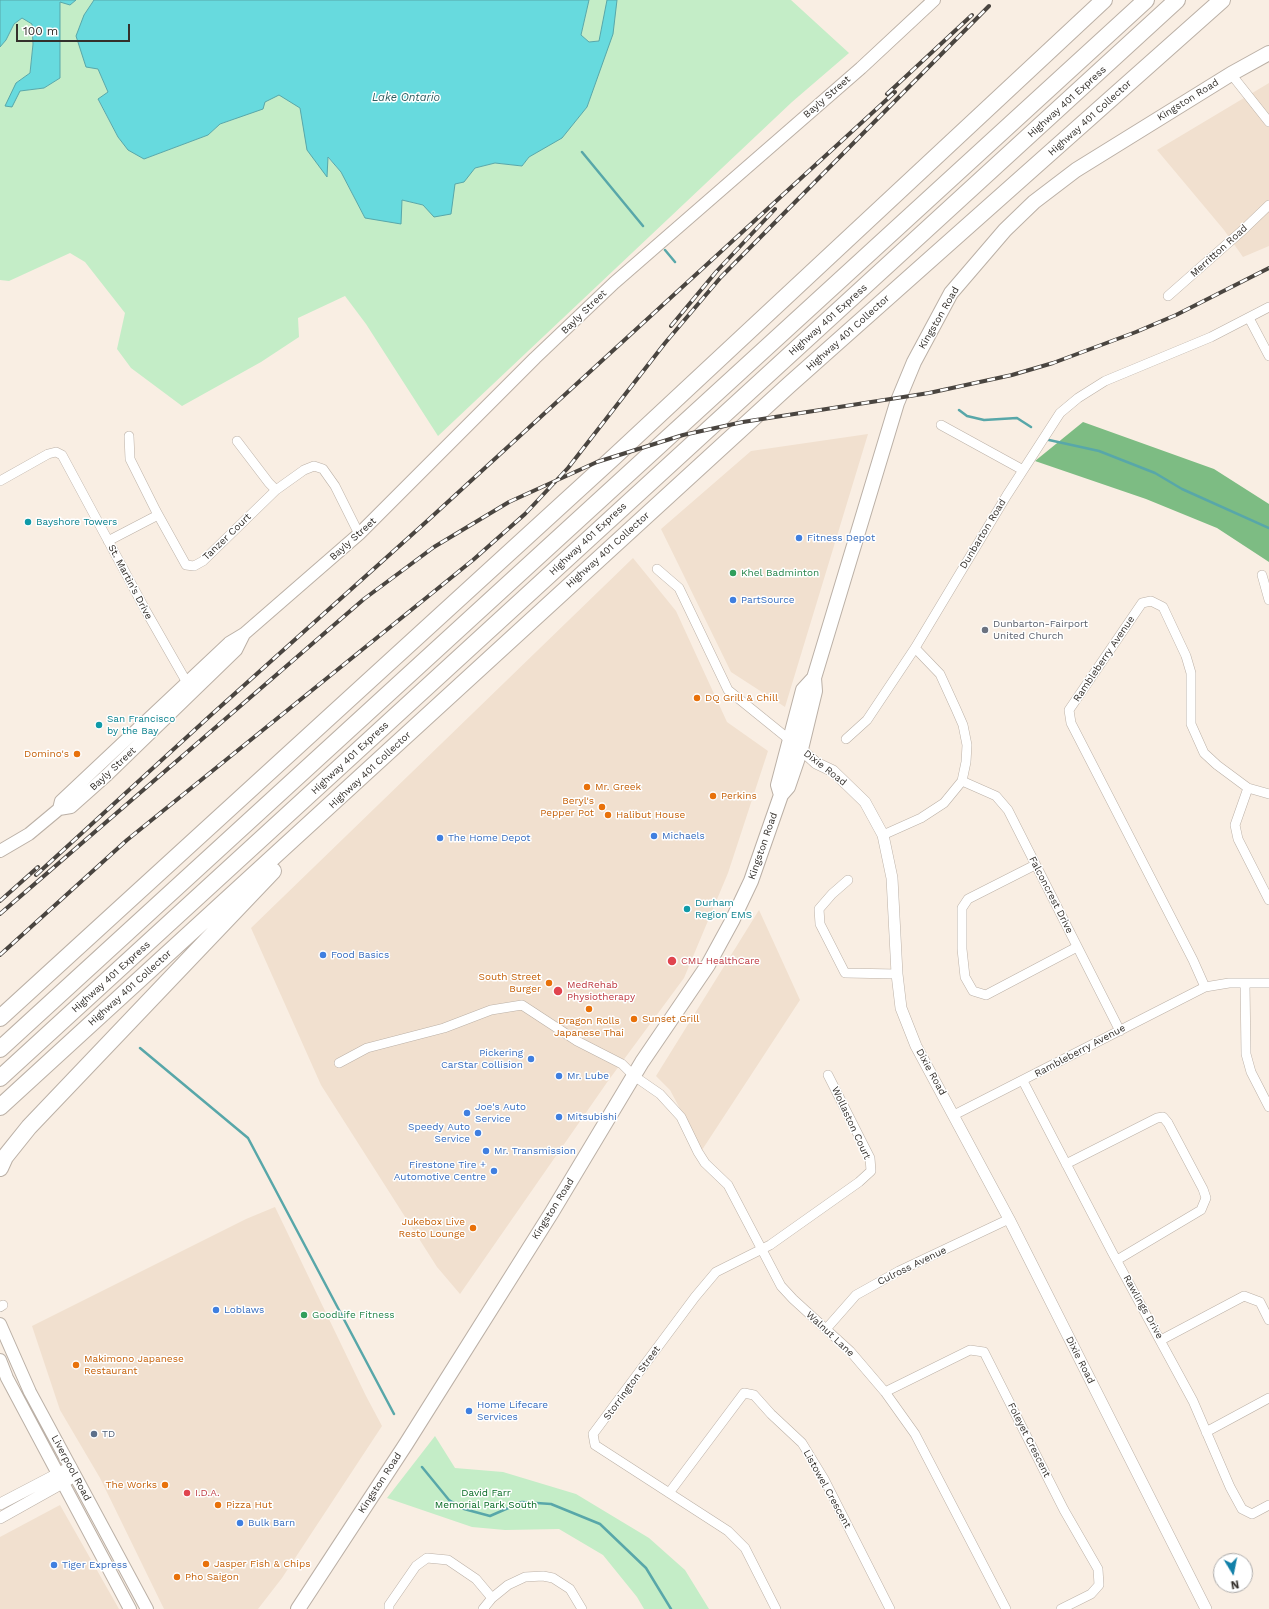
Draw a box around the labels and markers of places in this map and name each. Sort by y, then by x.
place label: Bayshore Towers [36,516,117,528]
marker: Bayshore Towers [23,517,33,527]
place label: Fitness Depot [807,532,875,544]
marker: Fitness Depot [794,533,804,543]
place label: Khel Badminton [741,567,819,579]
marker: Khel Badminton [728,568,738,578]
place label: PartSource [741,594,795,606]
marker: PartSource [728,595,738,605]
place label: Dunbarton-Fairport United Church [993,618,1088,642]
marker: Dunbarton-Fairport United Church [980,625,990,635]
place label: DQ Grill & Chill [705,692,778,704]
marker: DQ Grill & Chill [692,693,702,703]
place label: San Francisco by the Bay [107,713,175,736]
marker: San Francisco by the Bay [94,720,104,730]
place label: Domino's [24,748,69,760]
marker: Domino's [72,749,82,759]
place label: Mr. Greek [595,781,641,793]
marker: Mr. Greek [582,782,592,792]
place label: Perkins [721,790,757,802]
marker: Perkins [708,791,718,801]
place label: Beryl's Pepper Pot [540,795,594,818]
marker: Beryl's Pepper Pot [597,802,607,812]
place label: Halibut House [616,809,685,821]
marker: Halibut House [603,810,613,820]
place label: Michaels [662,830,705,842]
marker: Michaels [649,831,659,841]
place label: The Home Depot [448,832,531,844]
marker: The Home Depot [435,833,445,843]
place label: Durham Region EMS [695,897,752,920]
marker: Durham Region EMS [682,904,692,914]
place label: Food Basics [331,949,389,961]
marker: Food Basics [318,950,328,960]
marker: CML HealthCare [666,955,678,967]
place label: CML HealthCare [681,955,760,967]
place label: South Street Burger [479,971,541,994]
marker: South Street Burger [544,978,554,988]
place label: MedRehab Physiotherapy [567,979,635,1002]
marker: MedRehab Physiotherapy [552,985,564,997]
marker: Dragon Rolls Japanese Thai [584,1004,594,1014]
place label: Sunset Grill [642,1013,699,1025]
marker: Sunset Grill [629,1014,639,1024]
place label: Dragon Rolls Japanese Thai [554,1015,624,1038]
place label: Pickering CarStar Collision [441,1047,523,1070]
marker: Pickering CarStar Collision [526,1054,536,1064]
place label: Mr. Lube [567,1070,609,1082]
marker: Mr. Lube [554,1071,564,1081]
place label: Joe's Auto Service [475,1101,526,1124]
marker: Joe's Auto Service [462,1108,472,1118]
place label: Mitsubishi [567,1111,617,1123]
marker: Mitsubishi [554,1112,564,1122]
place label: Speedy Auto Service [408,1121,470,1144]
marker: Speedy Auto Service [473,1128,483,1138]
place label: Mr. Transmission [494,1145,576,1157]
marker: Mr. Transmission [481,1146,491,1156]
place label: Firestone Tire + Automotive Centre [394,1159,486,1182]
marker: Firestone Tire + Automotive Centre [489,1166,499,1176]
place label: Jukebox Live Resto Lounge [399,1216,465,1240]
marker: Jukebox Live Resto Lounge [468,1223,478,1233]
place label: Loblaws [224,1304,264,1316]
marker: Loblaws [211,1305,221,1315]
place label: GoodLife Fitness [312,1309,395,1321]
marker: GoodLife Fitness [299,1310,309,1320]
place label: Makimono Japanese Restaurant [84,1353,184,1376]
marker: Makimono Japanese Restaurant [71,1360,81,1370]
place label: Home Lifecare Services [477,1399,548,1422]
marker: Home Lifecare Services [464,1406,474,1416]
place label: TD [102,1428,115,1440]
marker: TD [89,1429,99,1439]
place label: The Works [106,1479,157,1491]
marker: The Works [160,1480,170,1490]
place label: I.D.A. [195,1487,220,1499]
marker: I.D.A. [182,1488,192,1498]
place label: Pizza Hut [226,1499,272,1511]
marker: Pizza Hut [213,1500,223,1510]
place label: Bulk Barn [248,1517,295,1529]
marker: Bulk Barn [235,1518,245,1528]
place label: Jasper Fish & Chips [214,1558,310,1570]
place label: Tiger Express [62,1559,127,1571]
marker: Jasper Fish & Chips [201,1559,211,1569]
marker: Tiger Express [49,1560,59,1570]
place label: Pho Saigon [185,1571,239,1583]
marker: Pho Saigon [172,1572,182,1582]

